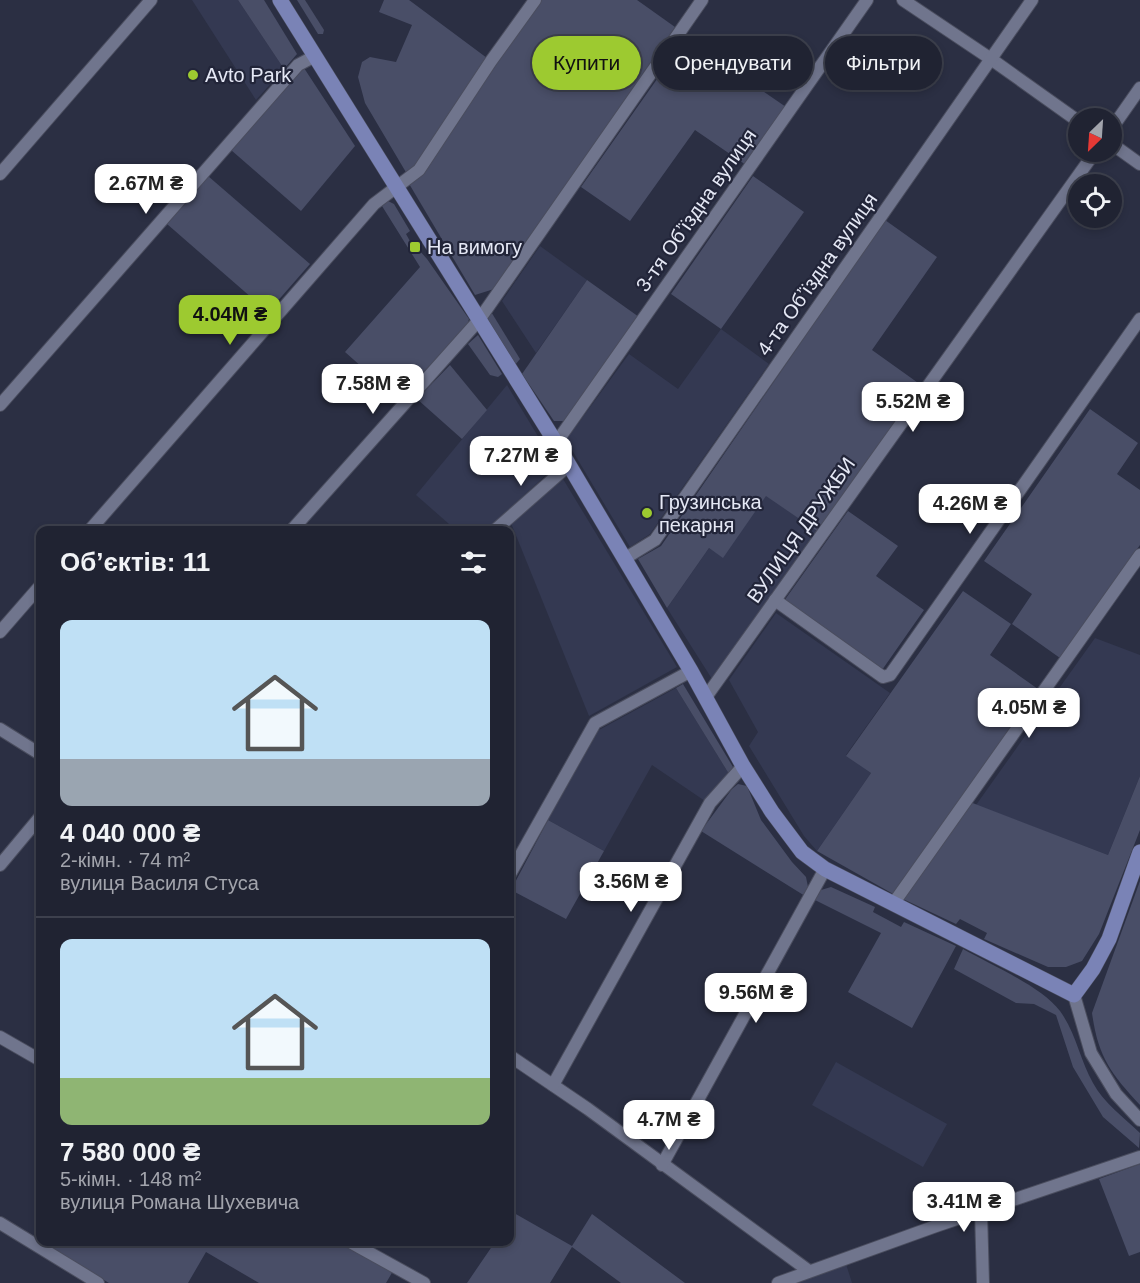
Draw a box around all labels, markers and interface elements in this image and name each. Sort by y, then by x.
chip: Купити [532,36,641,90]
chip: Орендувати [653,36,813,90]
chip: Фільтри [825,36,942,90]
place label: Avto Park [205,64,292,86]
marker: Avto Park [186,68,200,82]
north arrow [1068,108,1122,162]
map controls [1068,108,1122,228]
street label: 3-тя Обʼїздна вулиця [632,125,760,295]
pin: 2.67M ₴ [91,164,201,215]
text: 2.67M ₴ [109,172,183,194]
button: locate [1068,174,1122,228]
street label: 4-та Обʼїздна вулиця [753,188,881,360]
place label: На вимогу [427,236,522,258]
marker: На вимогу [408,240,422,254]
pin: 4.04M ₴ [175,295,285,346]
text: 4.04M ₴ [193,303,267,325]
pin: 7.58M ₴ [318,364,428,415]
text: 7.58M ₴ [336,372,410,394]
pin: 5.52M ₴ [858,382,968,433]
text: 5.52M ₴ [876,390,950,412]
pin: 7.27M ₴ [466,436,576,487]
text: 7.27M ₴ [484,444,558,466]
street label: ВУЛИЦЯ ДРУЖБИ [743,453,859,607]
pin: 4.26M ₴ [915,484,1025,535]
place label: Грузинська пекарня [659,491,763,536]
text: 4.26M ₴ [933,492,1007,514]
marker: Грузинська пекарня [640,506,654,520]
icon: filters [457,546,490,579]
text: Об’єктів: 11 [60,547,210,577]
icon: home [221,659,329,767]
pin: 4.05M ₴ [974,688,1084,739]
text: 4.05M ₴ [992,696,1066,718]
text: 4 040 000 ₴ [60,818,200,848]
text: 2-кімн. · 74 m² [60,849,190,871]
pin: 3.56M ₴ [576,862,686,913]
text: 3.56M ₴ [594,870,668,892]
text: вулиця Василя Стуса [60,872,259,894]
pin: 9.56M ₴ [701,973,811,1024]
icon: home [221,978,329,1086]
text: 9.56M ₴ [719,981,793,1003]
pin: 4.7M ₴ [620,1100,718,1151]
text: 4.7M ₴ [637,1108,701,1130]
text: 7 580 000 ₴ [60,1137,200,1167]
text: 5-кімн. · 148 m² [60,1168,201,1190]
pin: 3.41M ₴ [909,1182,1019,1233]
text: 3.41M ₴ [927,1190,1001,1212]
text: вулиця Романа Шухевича [60,1191,299,1213]

